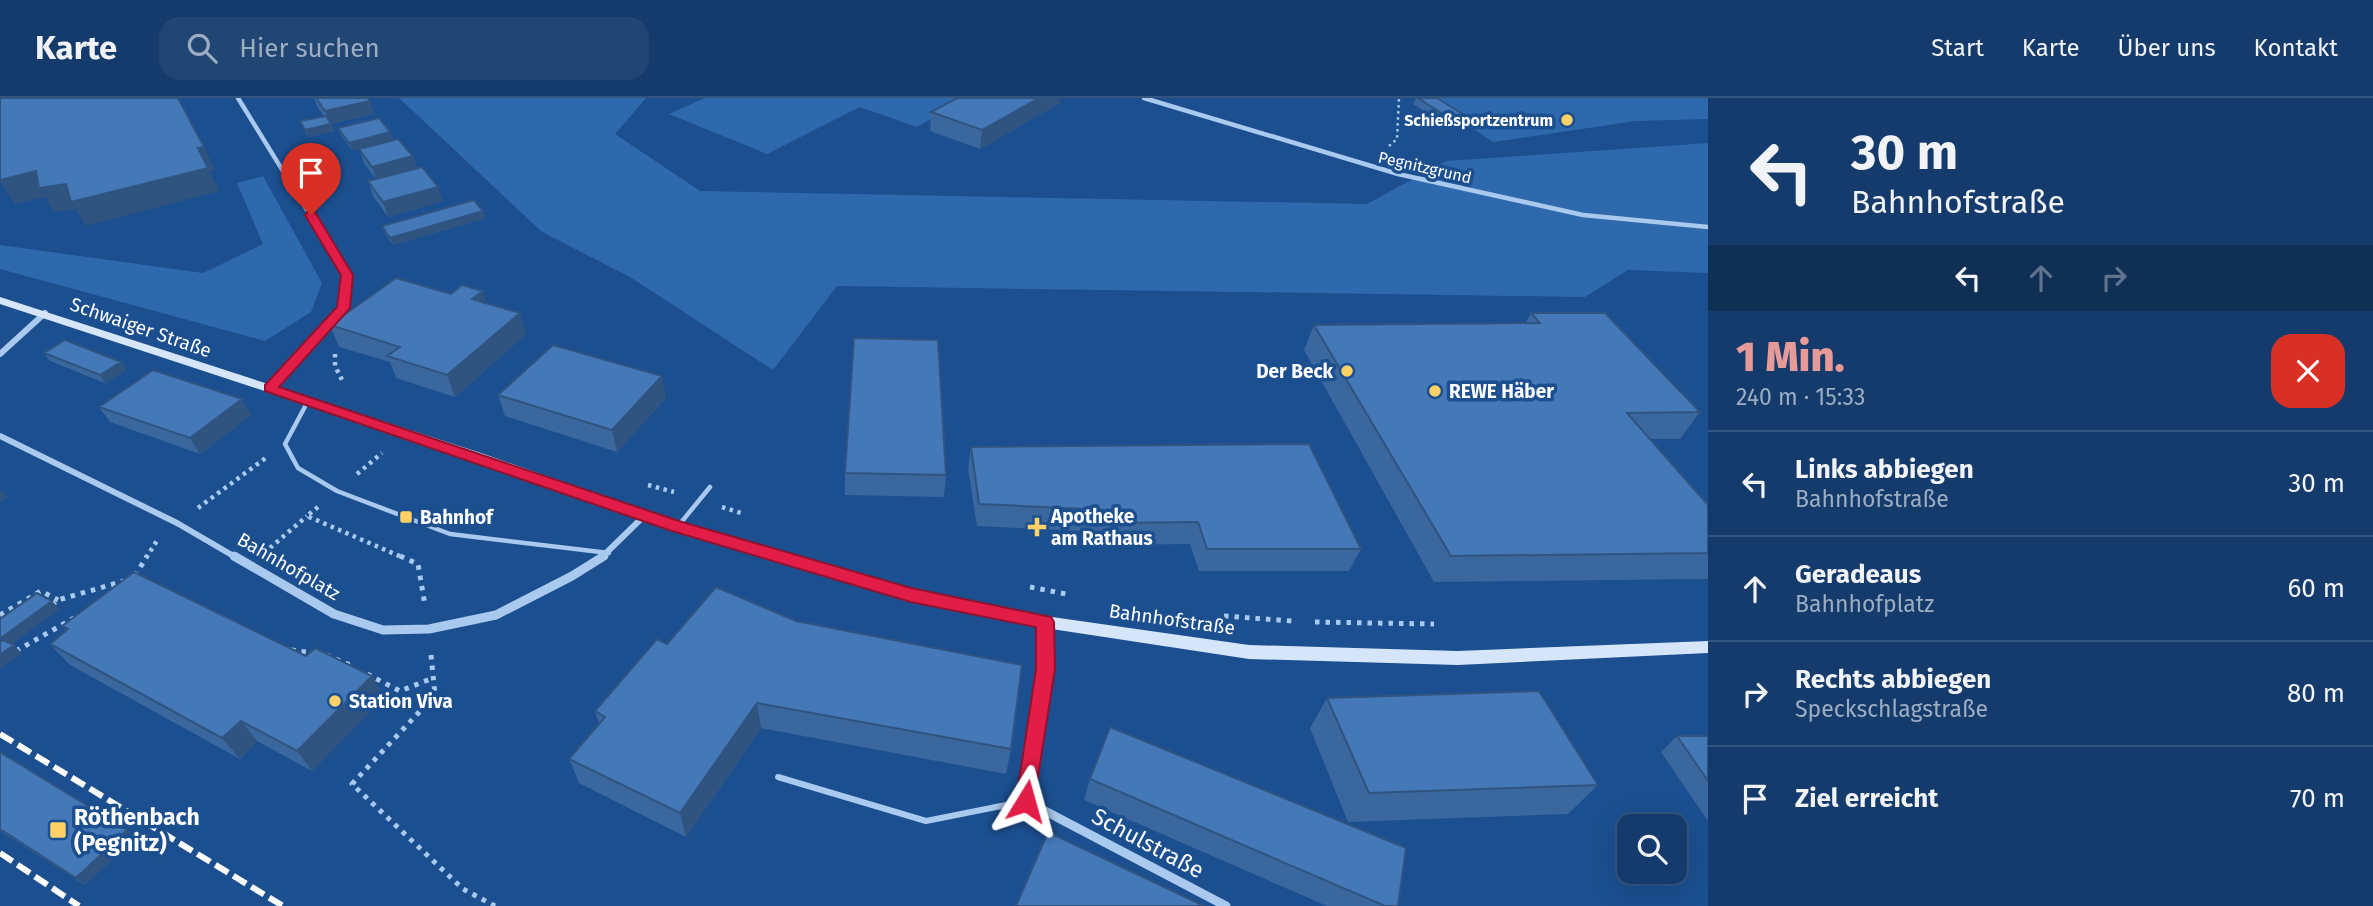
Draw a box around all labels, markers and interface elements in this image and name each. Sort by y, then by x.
search box [159,17,649,80]
text: Karte [35,28,117,68]
icon: search [183,29,221,67]
text: Hier suchen [239,33,380,64]
text: Start [1931,34,1984,62]
text: Karte [2022,34,2080,62]
text: Über uns [2118,34,2216,62]
text: Kontakt [2254,34,2338,62]
place label: Schießsportzentrum [1404,111,1553,130]
marker: Schießsportzentrum [1559,112,1575,128]
text: 30 m [1851,123,1958,182]
icon: left [1736,126,1827,217]
pin [281,143,341,215]
street label: Pegnitzgrund [1376,148,1473,187]
icon: arrive [292,154,330,192]
text: Bahnhofstraße [1851,183,2065,221]
icon: left [1949,259,1987,297]
icon: ahead [2022,259,2060,297]
icon: right [2095,259,2133,297]
street label: Schwaiger Straße [67,293,214,362]
text: 1 Min. [1736,332,1845,382]
button: close [2271,334,2345,408]
place label: Der Beck [1256,360,1334,383]
marker: Der Beck [1339,363,1355,379]
place label: REWE Häber [1449,380,1554,403]
marker: REWE Häber [1427,383,1443,399]
text: 240 m · 15:33 [1736,383,1866,411]
text: Links abbiegen [1795,454,1974,485]
icon: left [1736,465,1774,503]
text: 30 m [2288,468,2345,499]
text: Bahnhofstraße [1795,485,1949,513]
place label: Apotheke am Rathaus [1050,505,1153,550]
place label: Bahnhof [420,506,495,529]
marker: Bahnhof [398,509,414,525]
marker: Apotheke am Rathaus [1029,519,1045,535]
street label: Bahnhofplatz [233,528,344,605]
text: Geradeaus [1795,559,1921,590]
icon: ahead [1736,570,1774,608]
text: 60 m [2287,573,2345,604]
text: Bahnhofplatz [1795,590,1934,618]
street label: Bahnhofstraße [1107,599,1236,640]
text: Rechts abbiegen [1795,664,1991,695]
icon: right [1736,675,1774,713]
text: 80 m [2287,678,2345,709]
place label: Station Viva [349,690,453,713]
marker: Station Viva [327,693,343,709]
text: Speckschlagstraße [1795,695,1988,723]
position arrow [989,764,1063,838]
icon: arrive [1736,780,1774,818]
text: Ziel erreicht [1795,783,1938,814]
text: 70 m [2290,783,2345,814]
street label: Schulstraße [1087,802,1209,884]
place label: Röthenbach (Pegnitz) [74,803,200,857]
map controls [1617,814,1687,884]
button: search [1617,814,1687,884]
marker: Röthenbach (Pegnitz) [48,820,68,840]

